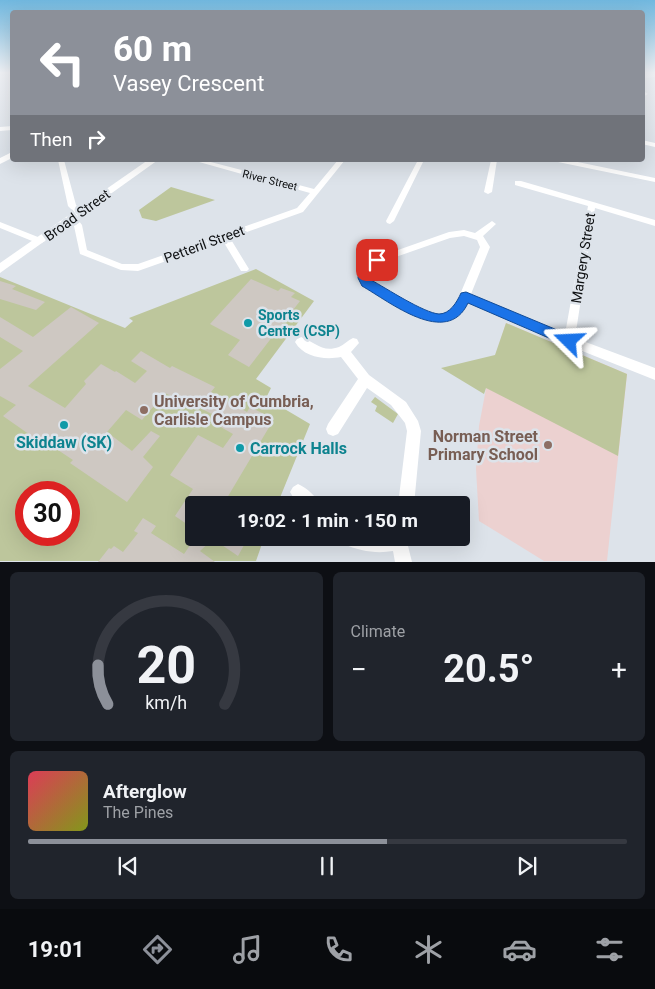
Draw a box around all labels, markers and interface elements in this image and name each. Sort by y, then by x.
text: 60 m [113,29,192,70]
icon: left [30,30,95,95]
text: Vasey Crescent [113,71,264,96]
icon: right [82,125,110,153]
text: Then [30,128,72,151]
street label: River Street [241,167,299,194]
street label: Broad Street [41,186,113,244]
street label: Margery Street [568,211,598,305]
street label: Petteril Street [161,222,247,266]
pin [356,239,398,281]
icon: arrive [363,246,391,274]
place label: Sports Centre (CSP) [258,307,340,340]
position arrow [542,314,594,366]
marker: Sports Centre (CSP) [242,317,254,329]
place label: University of Cumbria, Carlisle Campus [154,392,314,429]
marker: University of Cumbria, Carlisle Campus [138,404,150,416]
marker: Skiddaw (SK) [58,419,70,431]
place label: Norman Street Primary School [428,427,539,464]
place label: Skiddaw (SK) [16,433,112,452]
place label: Carrock Halls [250,439,347,458]
marker: Norman Street Primary School [542,439,554,451]
marker: Carrock Halls [234,442,246,454]
speed limit sign: 30 [15,481,80,546]
text: 19:02 · 1 min · 150 m [237,509,418,532]
text: Climate [351,622,405,641]
text: 20 [136,635,196,696]
text: 20.5° [443,647,534,691]
text: − [351,653,367,686]
text: + [611,653,627,686]
text: km/h [145,692,187,713]
text: Afterglow [103,780,187,803]
text: The Pines [103,803,173,822]
icon: previous [114,852,142,880]
icon: pause [313,852,341,880]
icon: next [513,852,541,880]
icon: directions [140,932,175,967]
icon: music [230,932,265,967]
icon: phone [321,932,356,967]
icon: climate [411,932,446,967]
icon: car [502,932,537,967]
icon: filters [592,932,627,967]
text: 19:01 [28,937,84,962]

